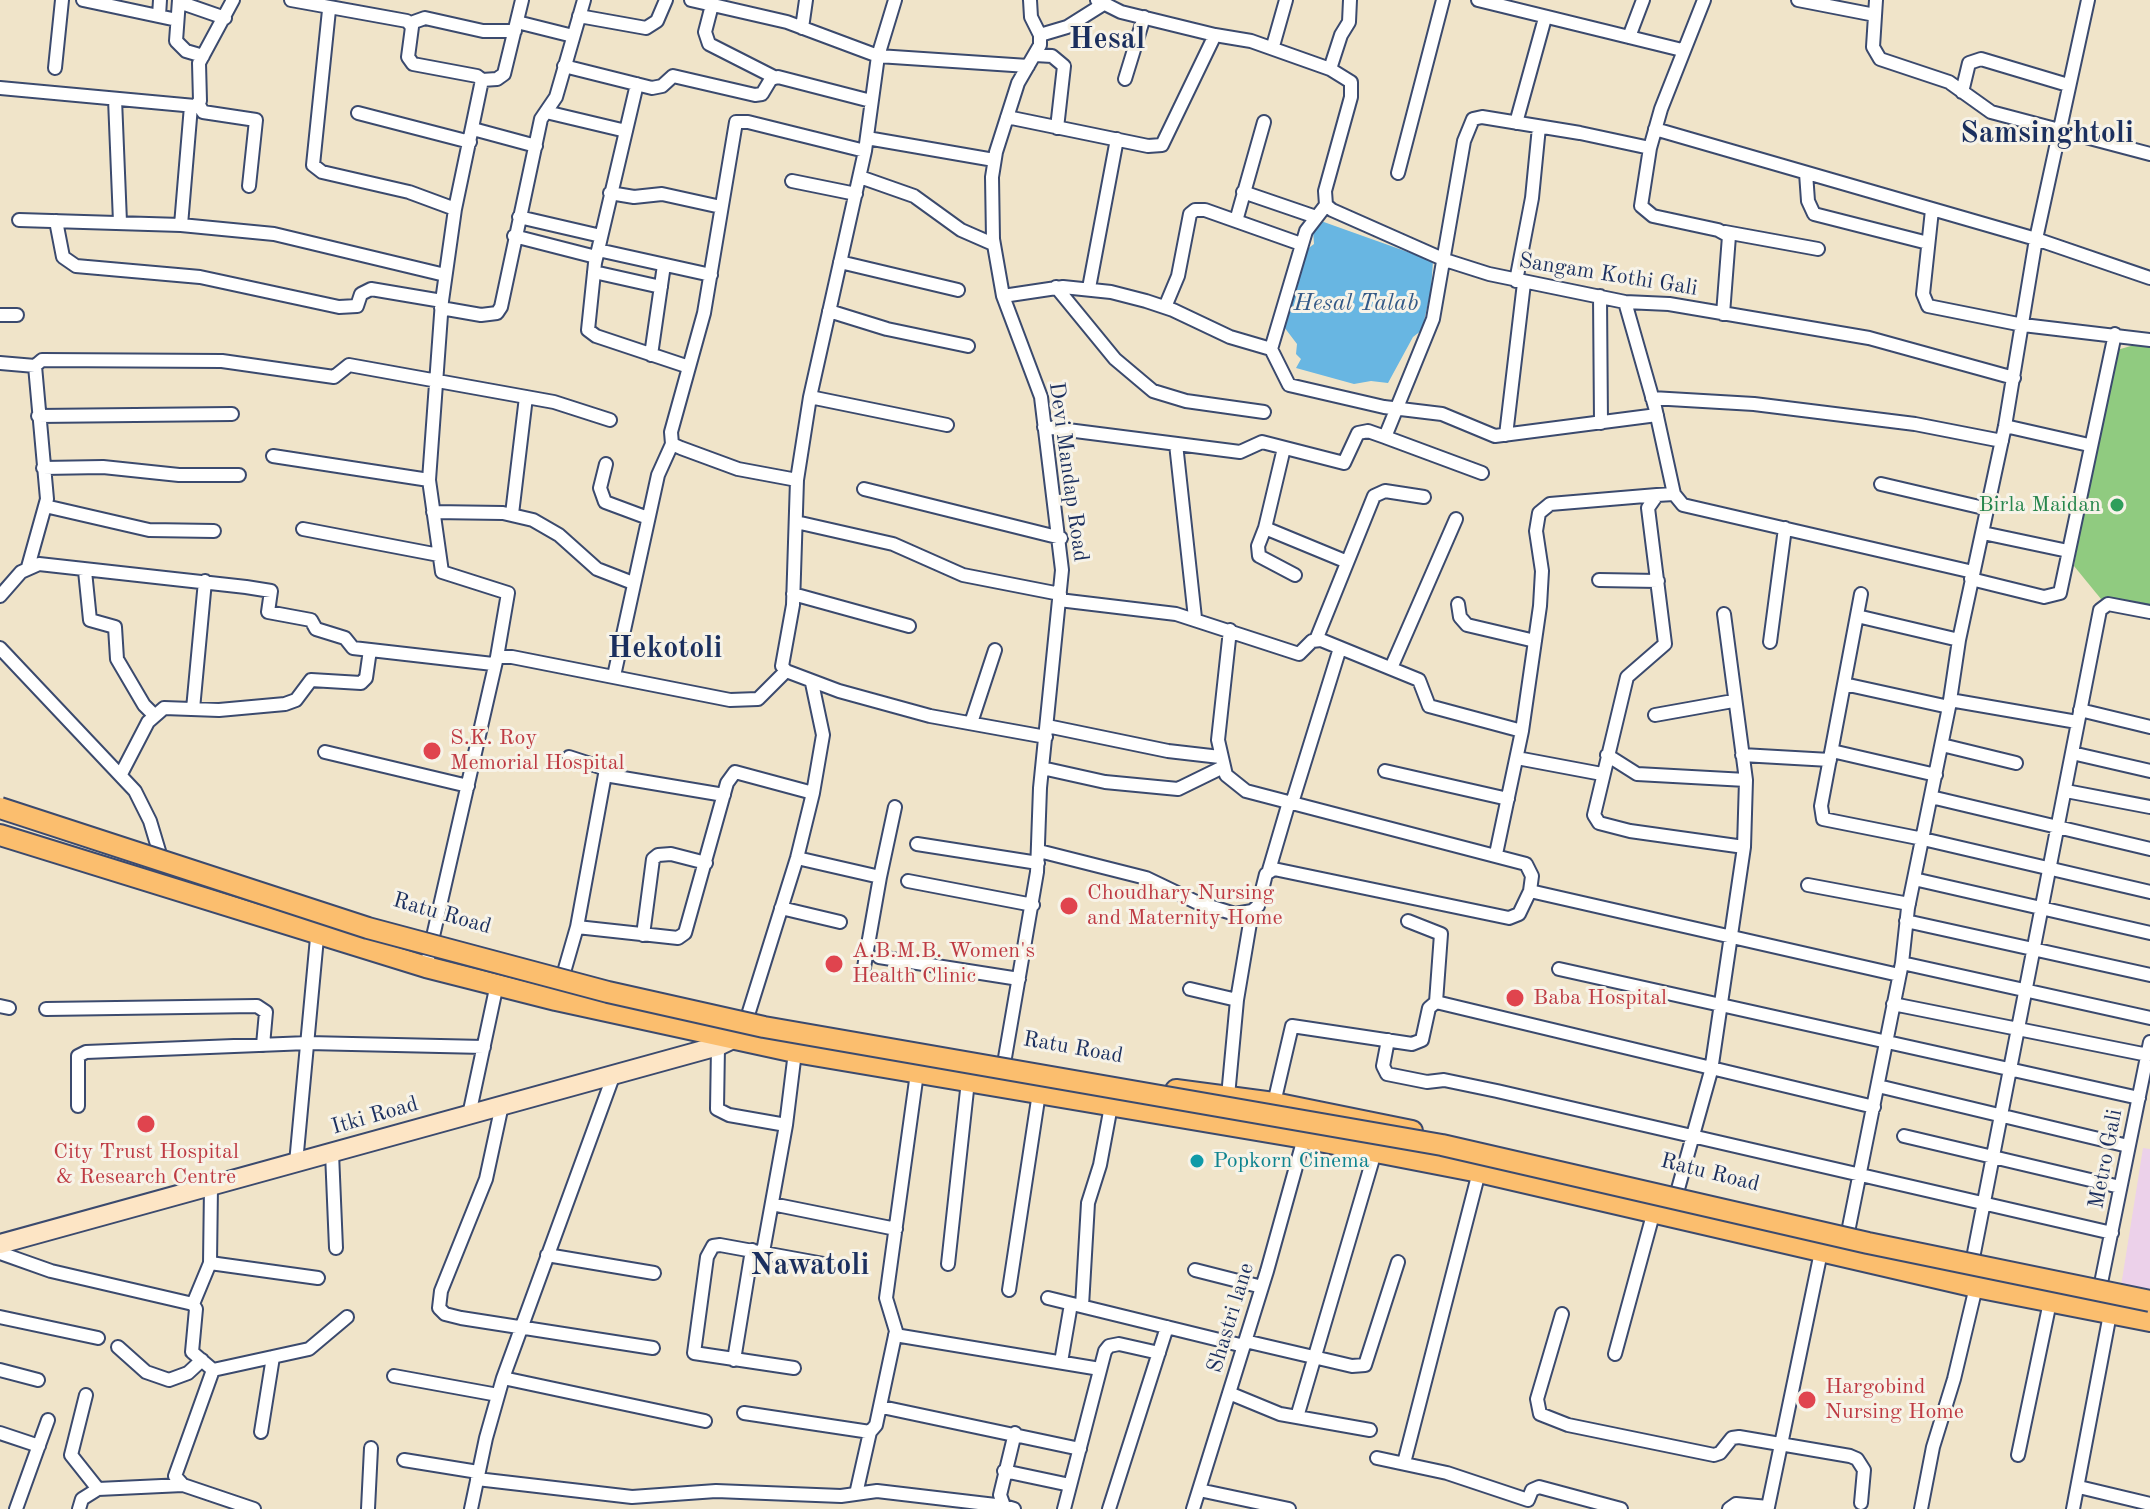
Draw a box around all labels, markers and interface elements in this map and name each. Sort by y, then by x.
district label: Hesal [1069,22,1145,58]
district label: Samsinghtoli [1960,116,2134,152]
street label: Sangam Kothi Gali [1517,248,1699,302]
water label: Hesal Talab [1294,290,1418,318]
street label: Devi Mandap Road [1042,380,1094,564]
place label: Birla Maidan [1978,492,2101,518]
marker: Birla Maidan [2108,496,2126,514]
district label: Hekotoli [608,631,722,667]
place label: S.K. Roy Memorial Hospital [450,725,625,776]
marker: S.K. Roy Memorial Hospital [421,740,443,762]
place label: Choudhary Nursing and Maternity Home [1087,880,1283,932]
street label: Ratu Road [390,887,494,941]
marker: Choudhary Nursing and Maternity Home [1058,895,1080,917]
place label: A.B.M.B. Women's Health Clinic [852,938,1035,990]
marker: A.B.M.B. Women's Health Clinic [823,953,845,975]
place label: Baba Hospital [1533,985,1667,1011]
marker: Baba Hospital [1504,987,1526,1009]
street label: Ratu Road [1021,1026,1125,1070]
street label: Itki Road [329,1091,421,1141]
street label: Metro Gali [2083,1107,2129,1211]
marker: City Trust Hospital & Research Centre [135,1113,157,1135]
place label: City Trust Hospital & Research Centre [53,1139,239,1190]
place label: Popkorn Cinema [1213,1148,1370,1174]
street label: Ratu Road [1658,1148,1762,1198]
marker: Popkorn Cinema [1188,1152,1206,1170]
district label: Nawatoli [751,1248,869,1284]
street label: Shastri lane [1202,1260,1260,1376]
place label: Hargobind Nursing Home [1825,1374,1964,1426]
marker: Hargobind Nursing Home [1796,1389,1818,1411]

